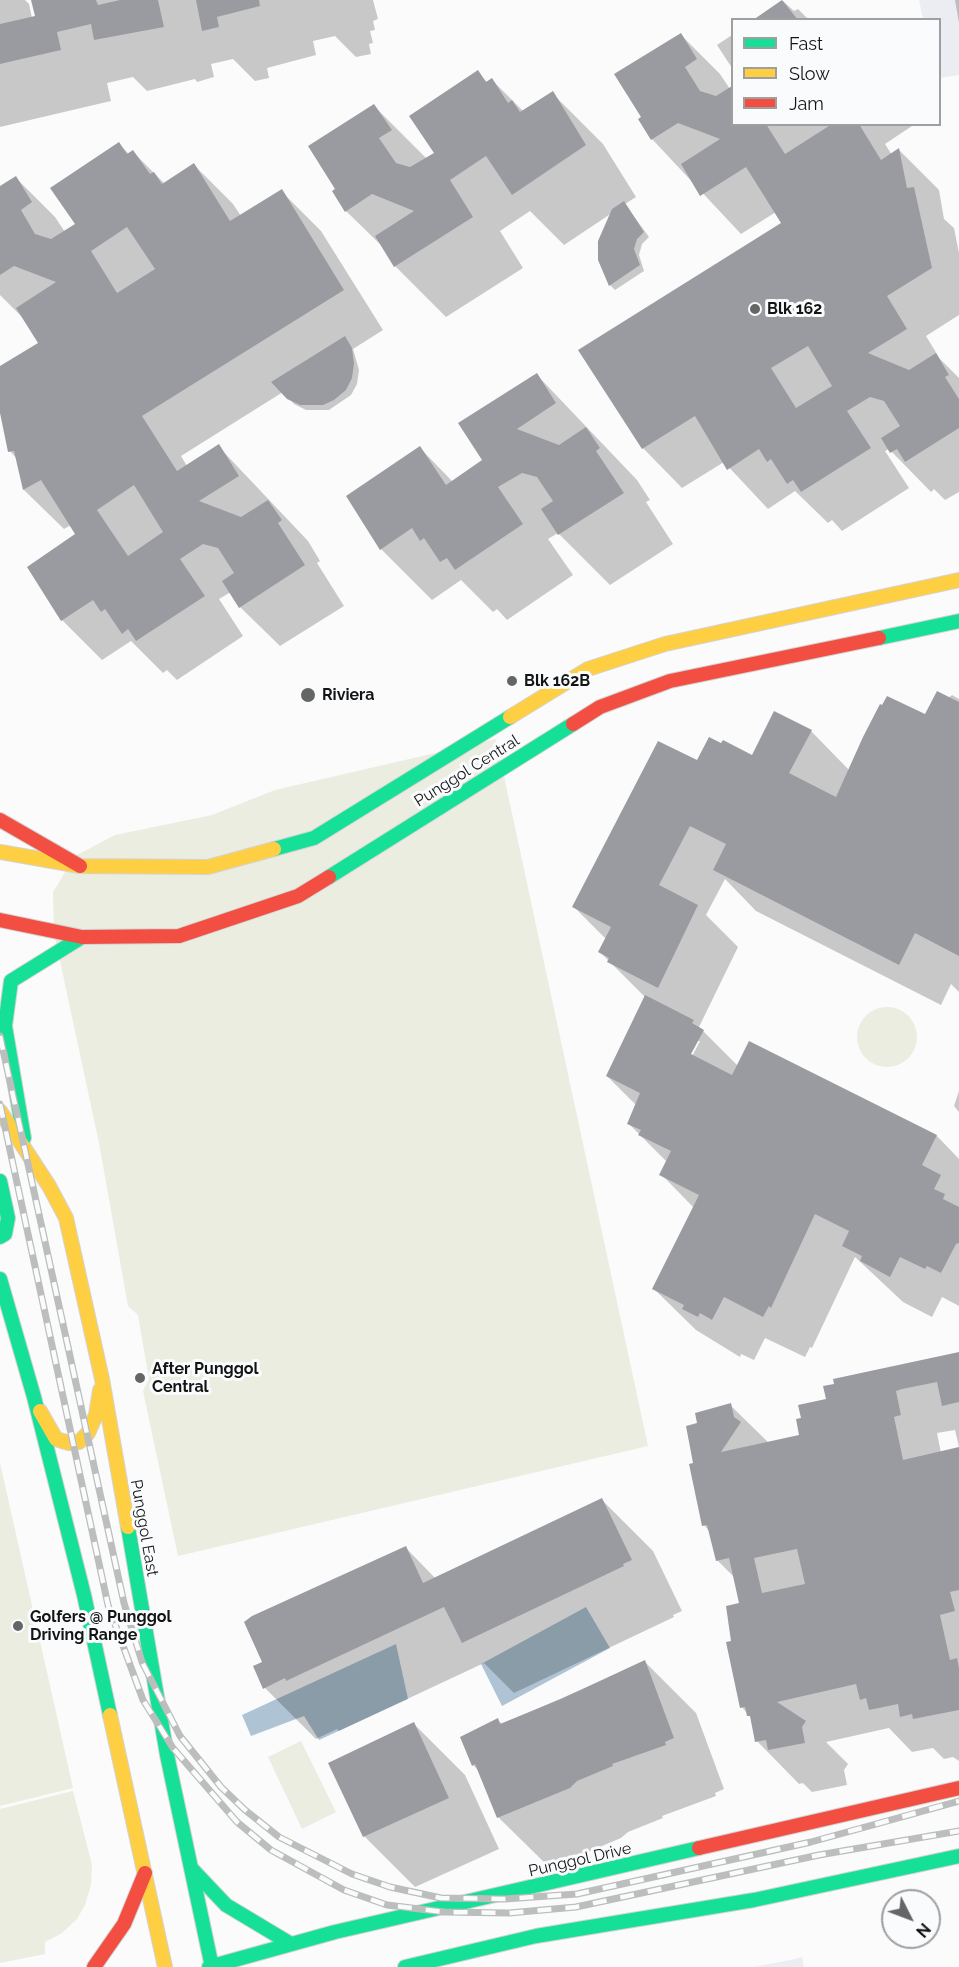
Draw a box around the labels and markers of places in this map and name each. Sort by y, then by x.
place label: Blk 162 [767,299,822,319]
marker: Blk 162 [748,302,762,316]
place label: Blk 162B [524,671,590,691]
marker: Blk 162B [505,674,519,688]
place label: Riviera [322,685,374,705]
marker: Riviera [299,686,317,704]
place label: After Punggol Central [152,1359,259,1397]
marker: After Punggol Central [133,1371,147,1385]
place label: Golfers @ Punggol Driving Range [30,1607,172,1645]
marker: Golfers @ Punggol Driving Range [11,1619,25,1633]

